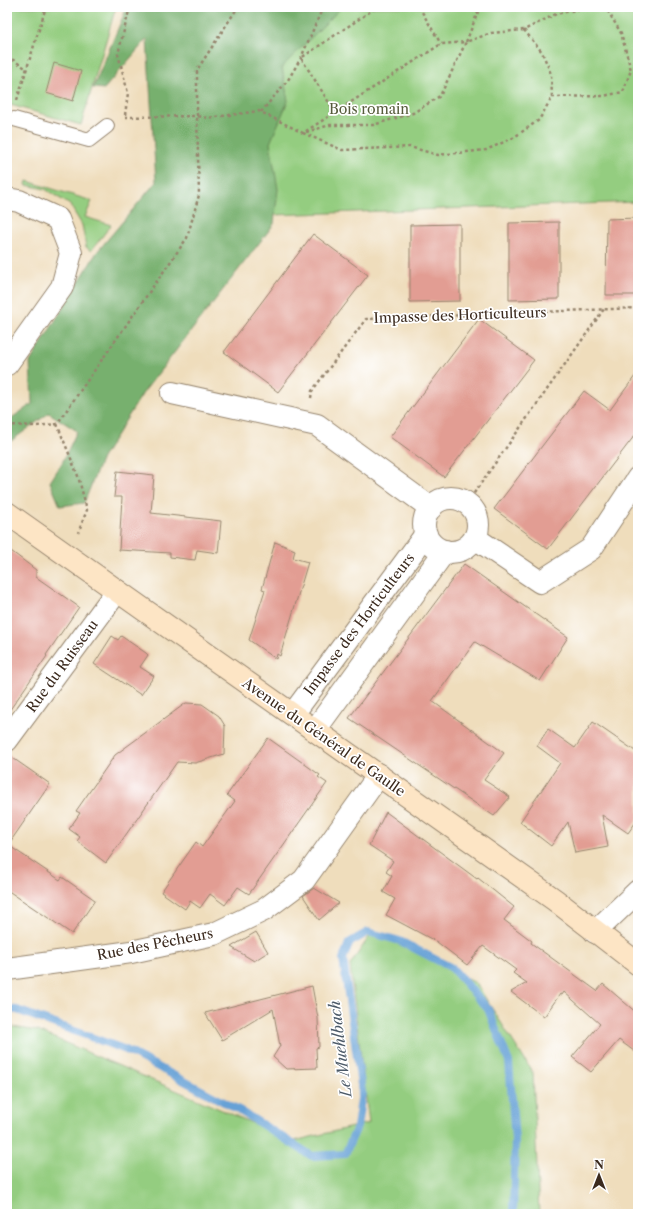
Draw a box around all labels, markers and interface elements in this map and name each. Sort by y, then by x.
park label: Bois romain [329,100,409,118]
street label: Impasse des Horticulteurs [373,303,547,327]
street label: Impasse des Horticulteurs [300,549,418,699]
street label: Rue du Ruisseau [22,616,102,716]
street label: Avenue du Général de Gaulle [238,673,409,800]
street label: Rue des Pêcheurs [95,924,215,964]
water label: Le Muehlbach [325,1000,355,1099]
north arrow [579,1155,619,1195]
text: N [594,1158,604,1172]

